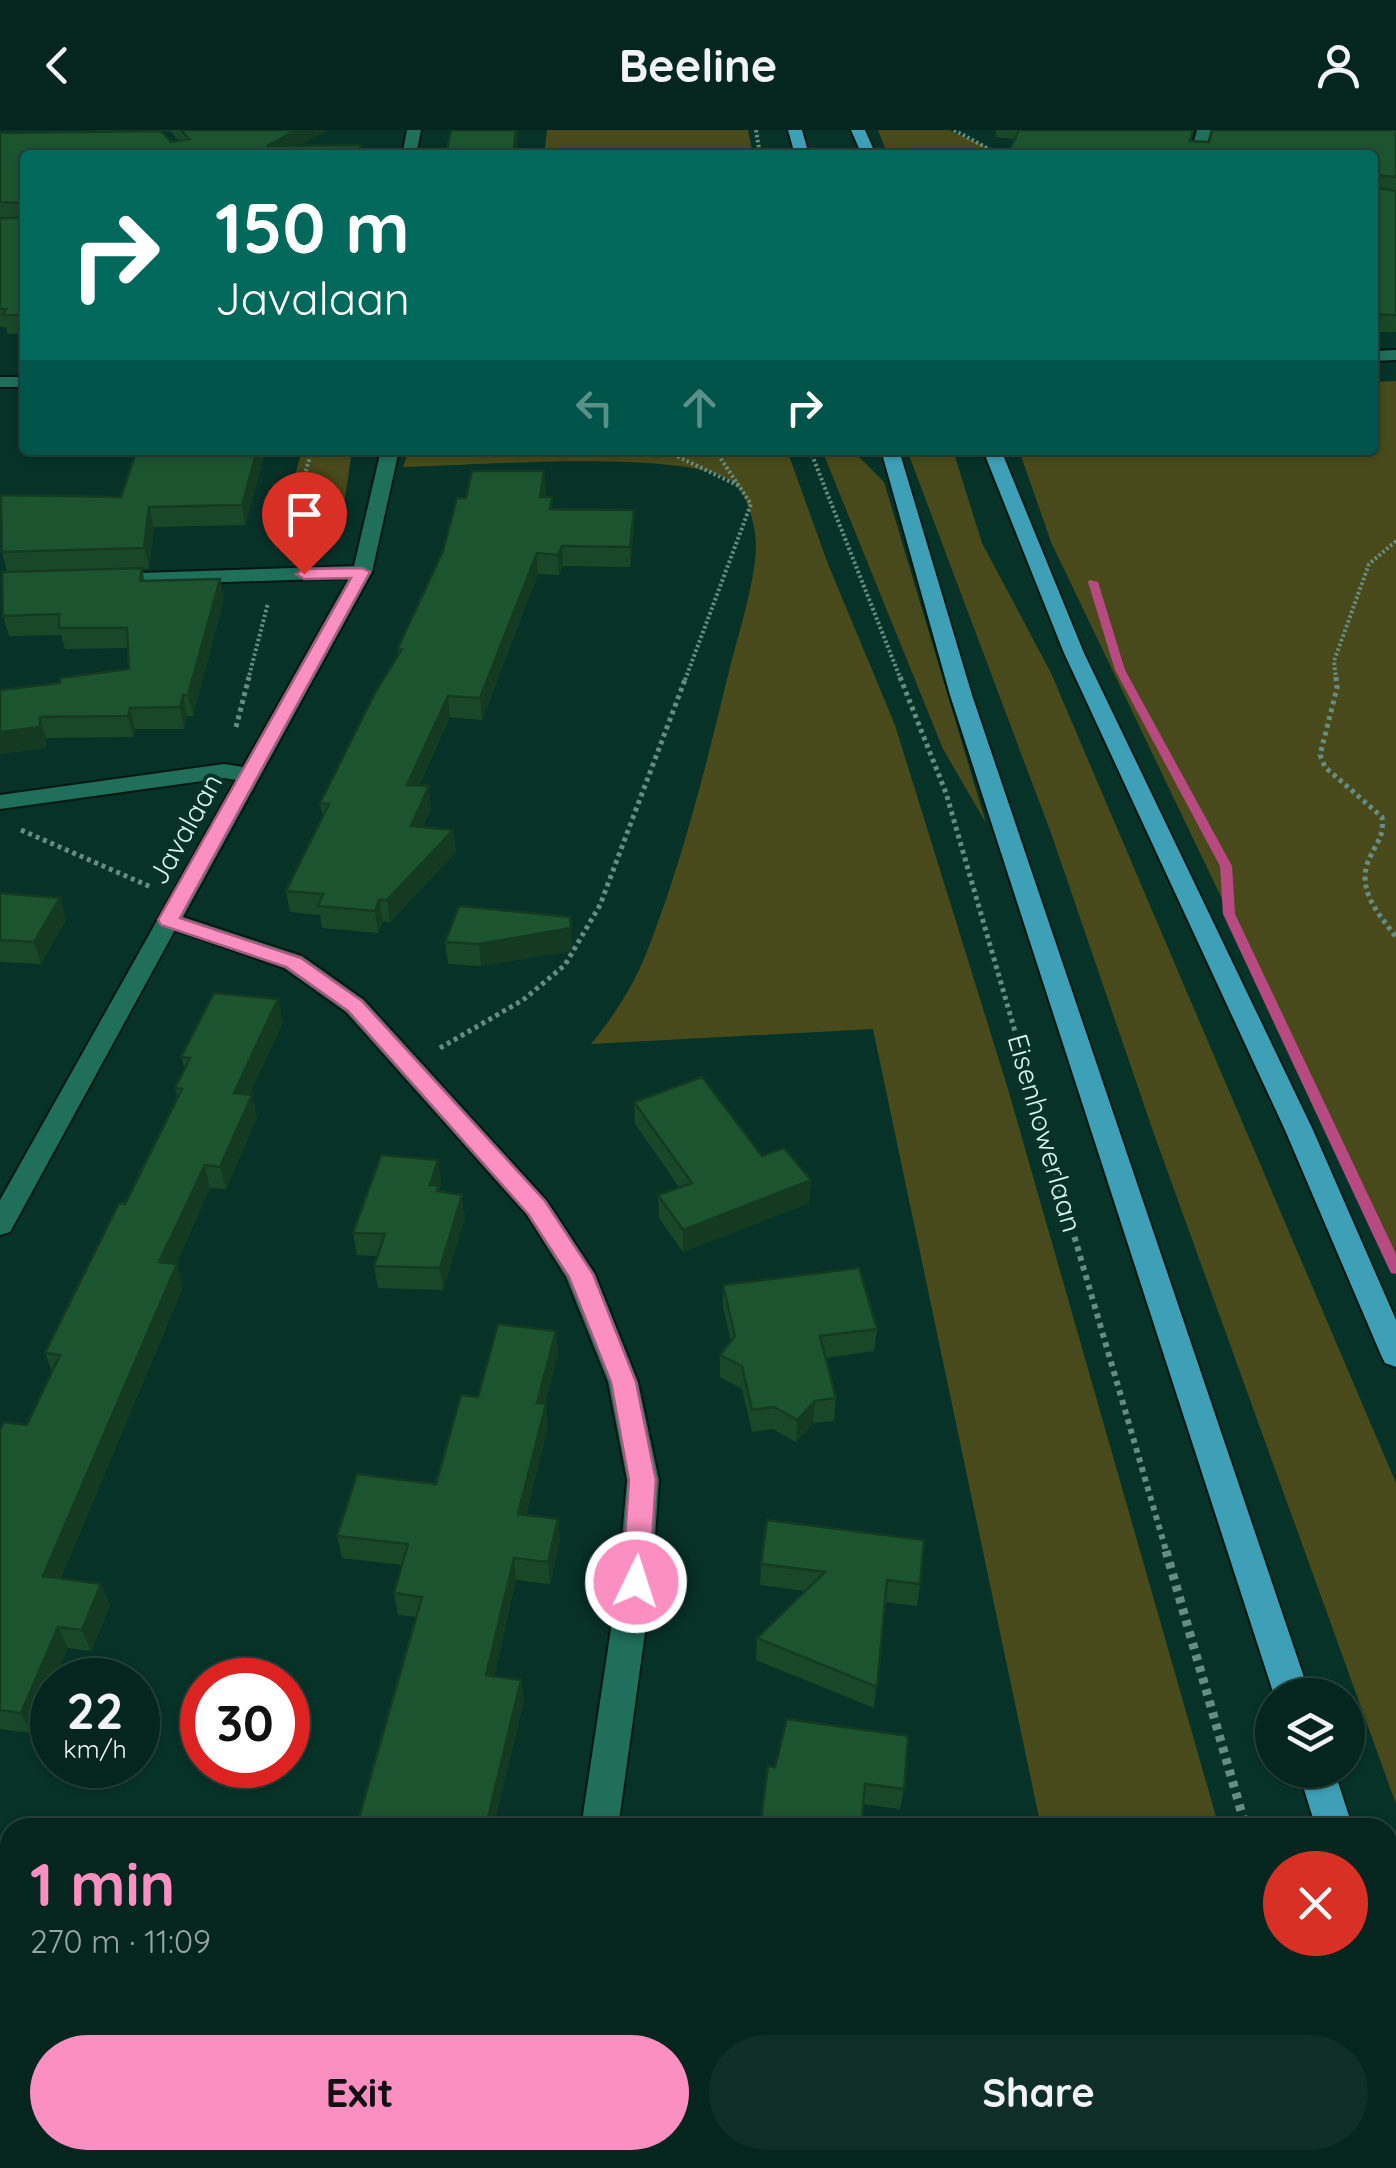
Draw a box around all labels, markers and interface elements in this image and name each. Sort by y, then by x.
text: Beeline [619,37,777,93]
icon: back [30,38,85,93]
icon: person [1311,38,1366,93]
text: 150 m [215,183,410,271]
icon: right [50,190,180,320]
text: Javalaan [215,270,410,326]
icon: left [567,380,622,435]
icon: ahead [672,380,727,435]
icon: right [777,380,832,435]
pin [262,472,347,575]
icon: arrive [277,487,332,542]
street label: Javalaan [140,767,229,890]
street label: Eisenhowerlaan [1000,1030,1090,1236]
position arrow [584,1530,688,1634]
speed limit sign: 30 [180,1658,310,1788]
map controls [1255,1678,1365,1788]
button: layers [1255,1678,1365,1788]
text: 22 [67,1679,123,1742]
text: km/h [63,1733,127,1764]
text: 1 min [30,1846,175,1921]
button: close [1263,1851,1368,1956]
text: 270 m · 11:09 [30,1921,211,1961]
button: Exit [30,2035,689,2150]
button: Share [709,2035,1368,2150]

